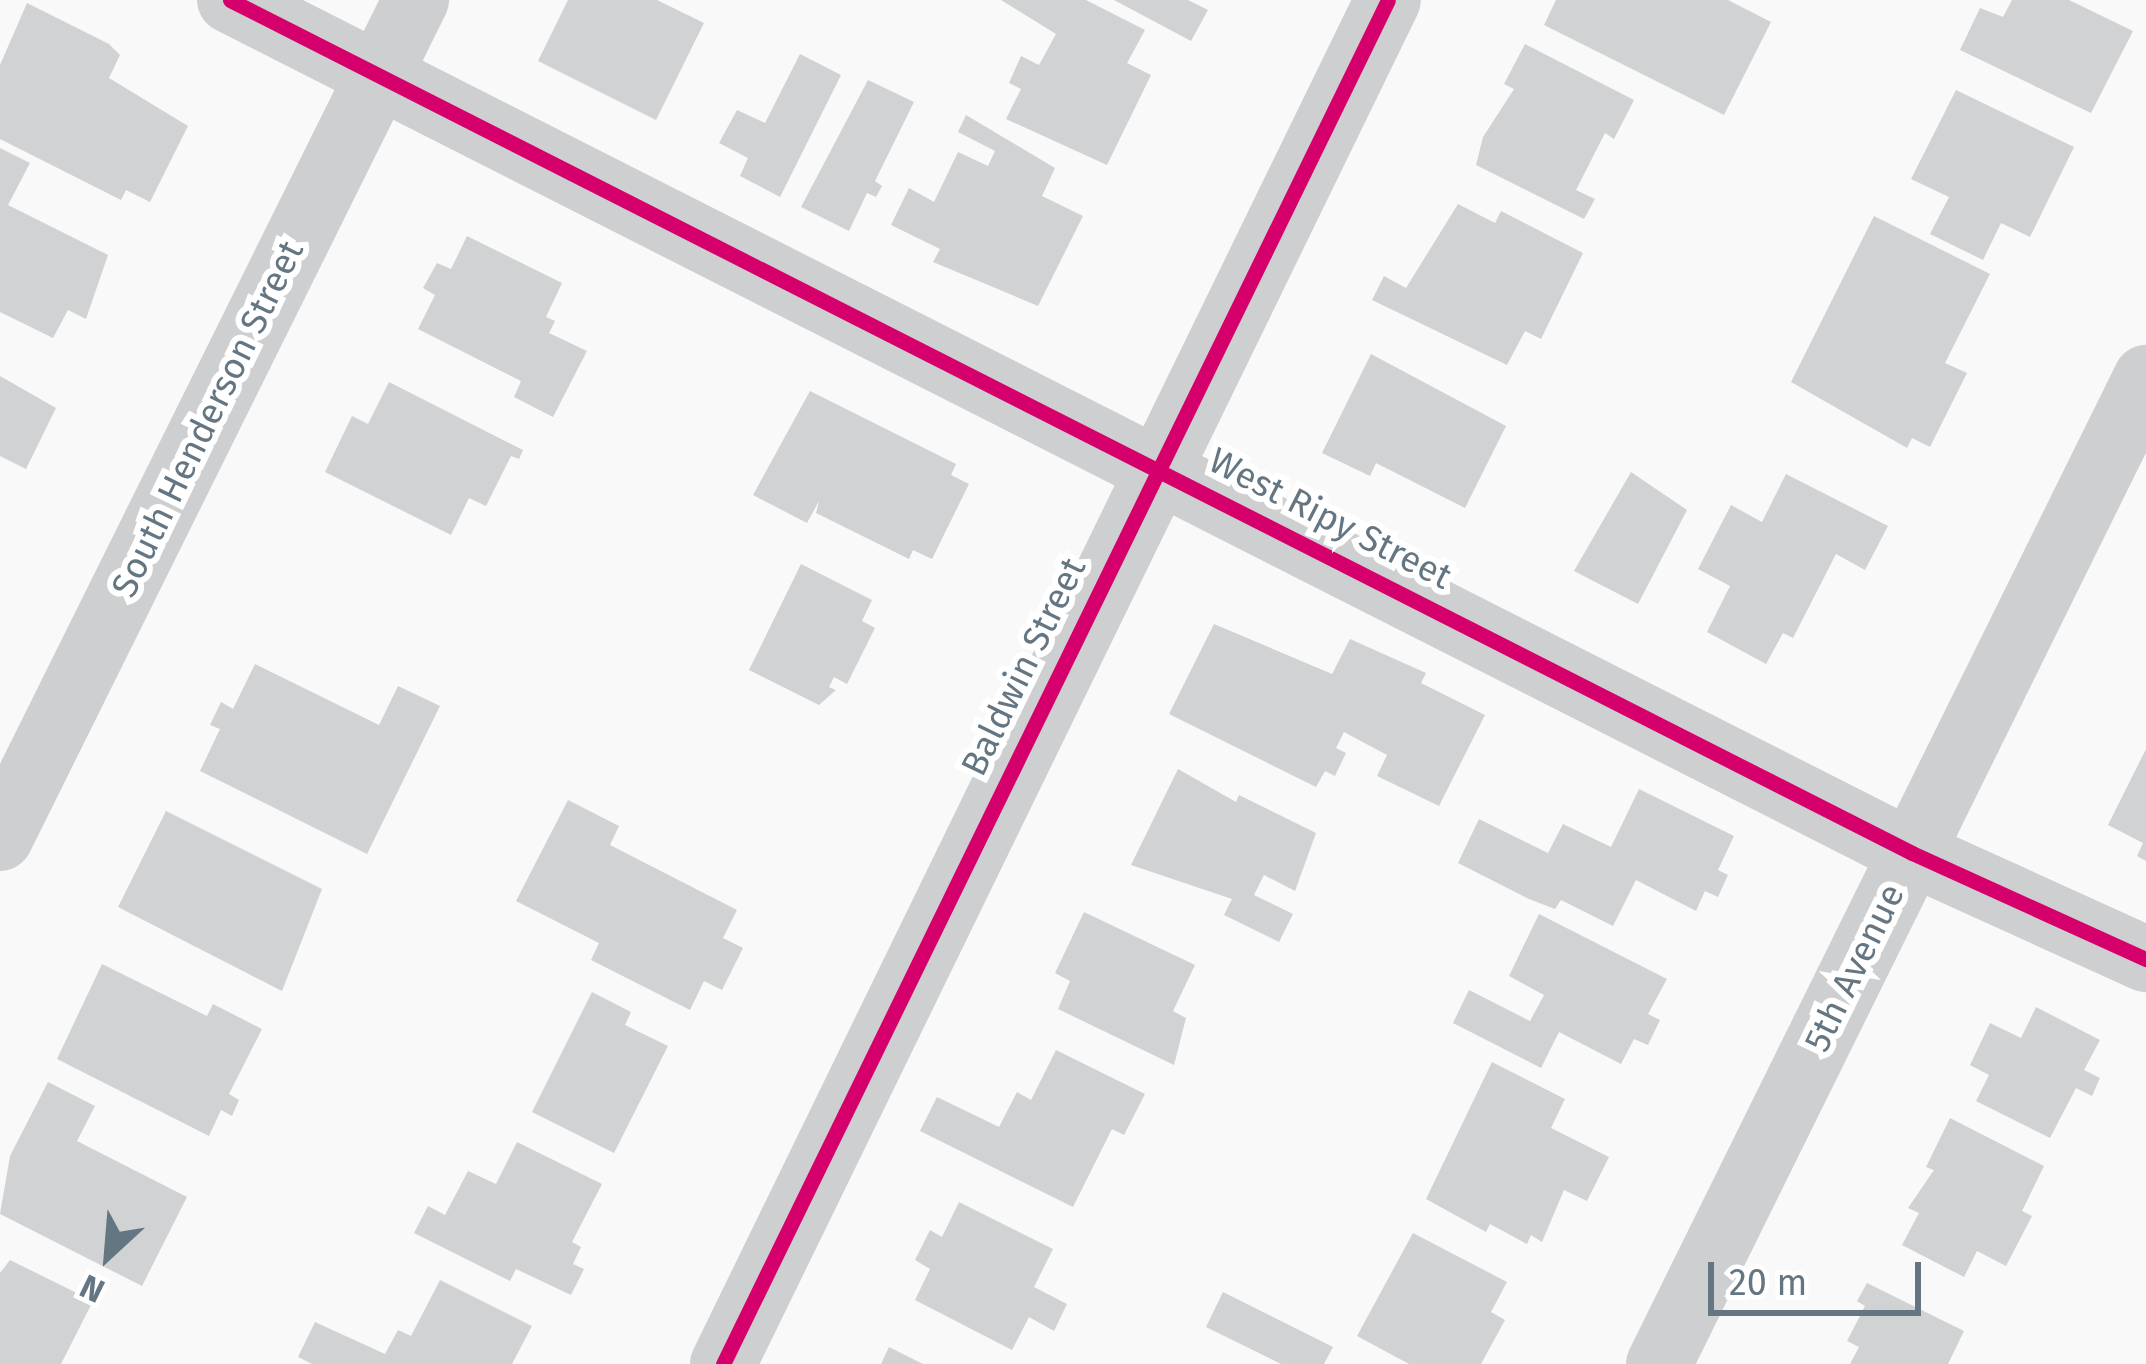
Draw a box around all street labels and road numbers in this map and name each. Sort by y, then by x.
street label: South Henderson Street [103,234,313,604]
street label: West Ripy Street [1201,439,1459,599]
street label: Baldwin Street [953,551,1095,783]
street label: 5th Avenue [1796,877,1914,1059]

